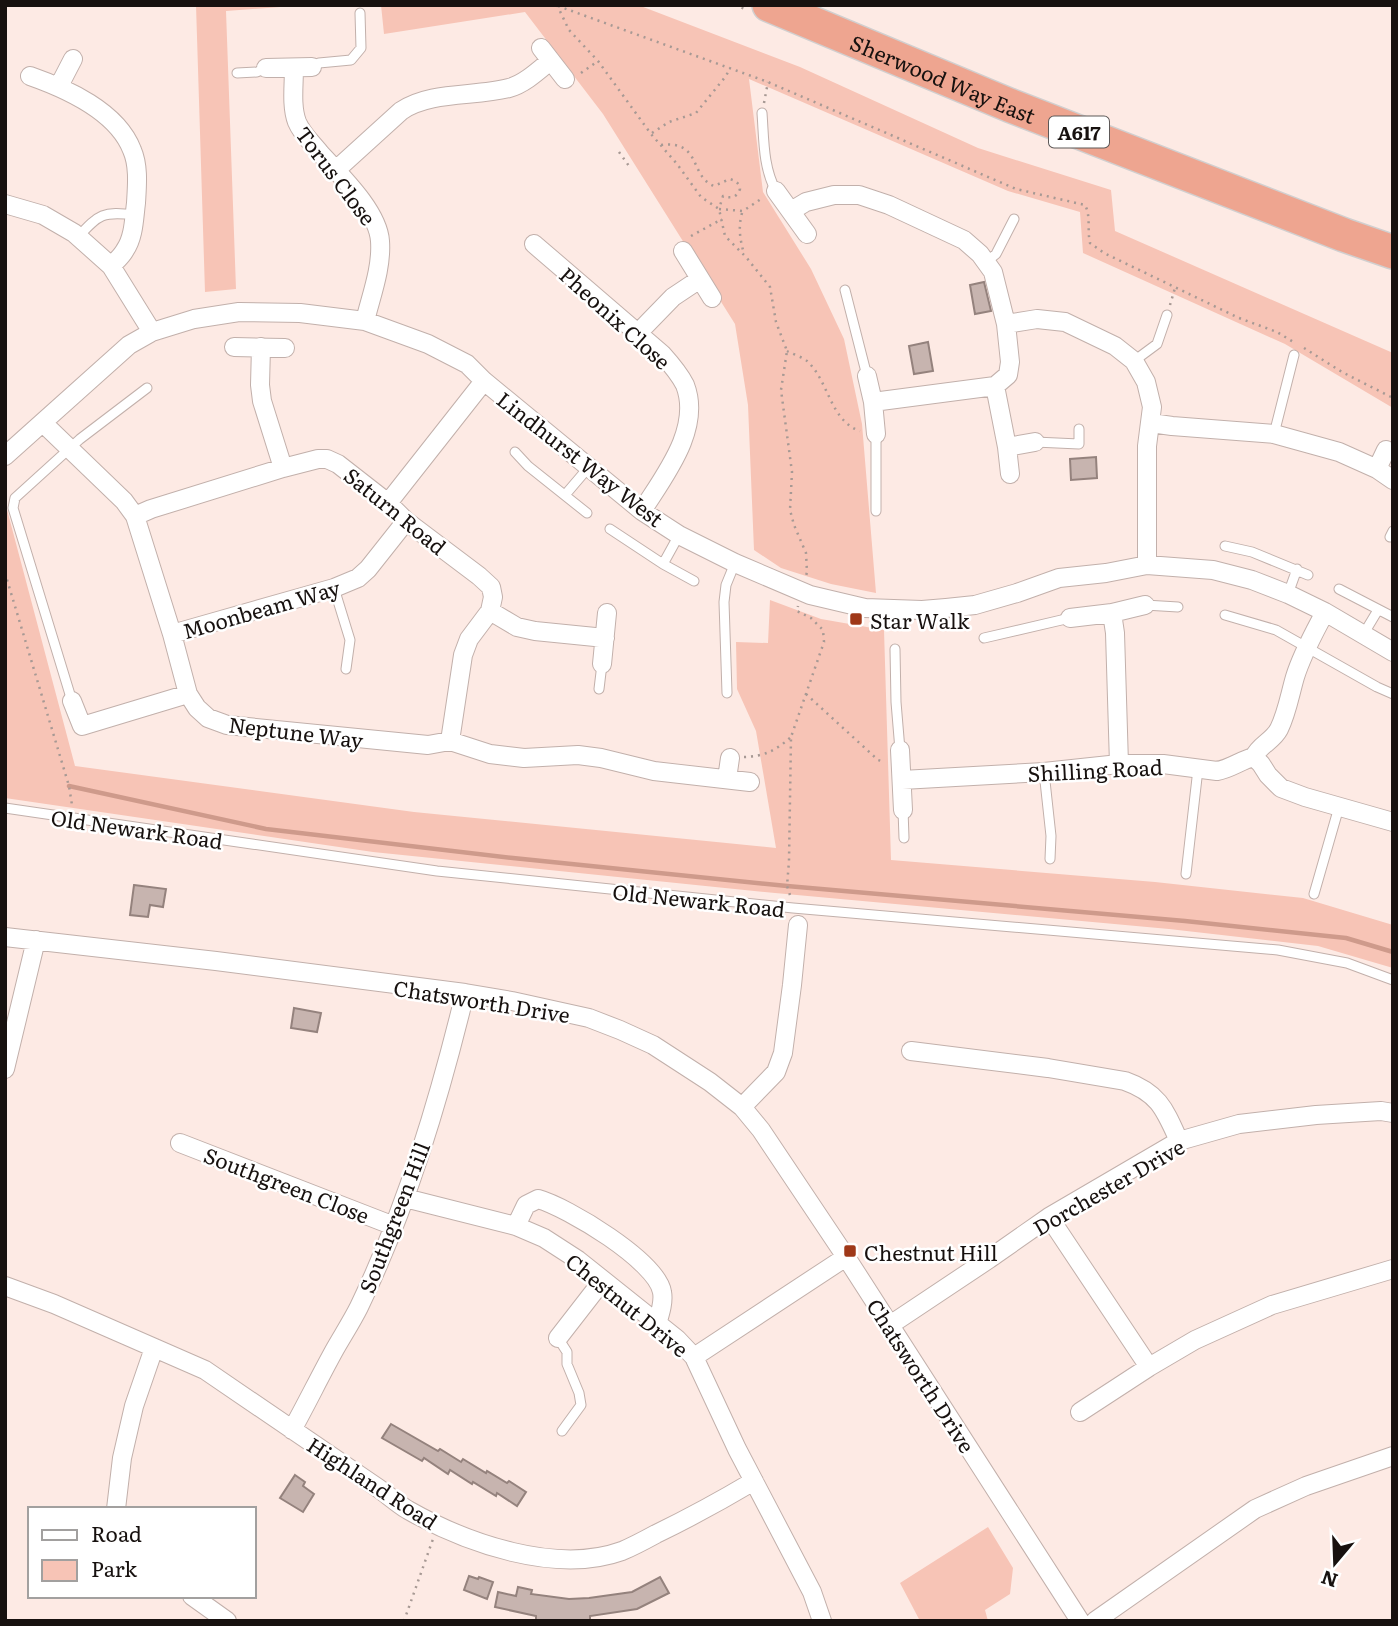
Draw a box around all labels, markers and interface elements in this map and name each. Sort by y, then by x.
street label: Sherwood Way East [846,25,1041,130]
road number: A617 [1049,116,1109,148]
street label: Torus Close [289,119,385,231]
street label: Pheonix Close [554,259,678,375]
street label: Lindhurst Way West [491,383,671,533]
street label: Saturn Road [338,459,454,561]
street label: Moonbeam Way [179,570,344,645]
place label: Star Walk [870,604,970,635]
marker: Star Walk [848,611,864,627]
street label: Neptune Way [227,707,366,755]
street label: Shilling Road [1027,750,1163,788]
street label: Old Newark Road [49,801,225,855]
street label: Old Newark Road [611,875,787,923]
street label: Chatsworth Drive [392,971,572,1029]
street label: Dorchester Drive [1027,1130,1190,1242]
street label: Southgreen Hill [350,1137,436,1297]
street label: Southgreen Close [200,1138,374,1230]
place label: Chestnut Hill [864,1236,998,1267]
marker: Chestnut Hill [842,1243,858,1259]
street label: Chestnut Drive [560,1245,696,1363]
street label: Chatsworth Drive [860,1292,984,1458]
street label: Highland Road [302,1428,444,1536]
legend [28,1507,256,1598]
text: Road [91,1517,142,1548]
north arrow [1300,1528,1370,1598]
text: Park [91,1552,137,1583]
text: N [1317,1564,1341,1596]

